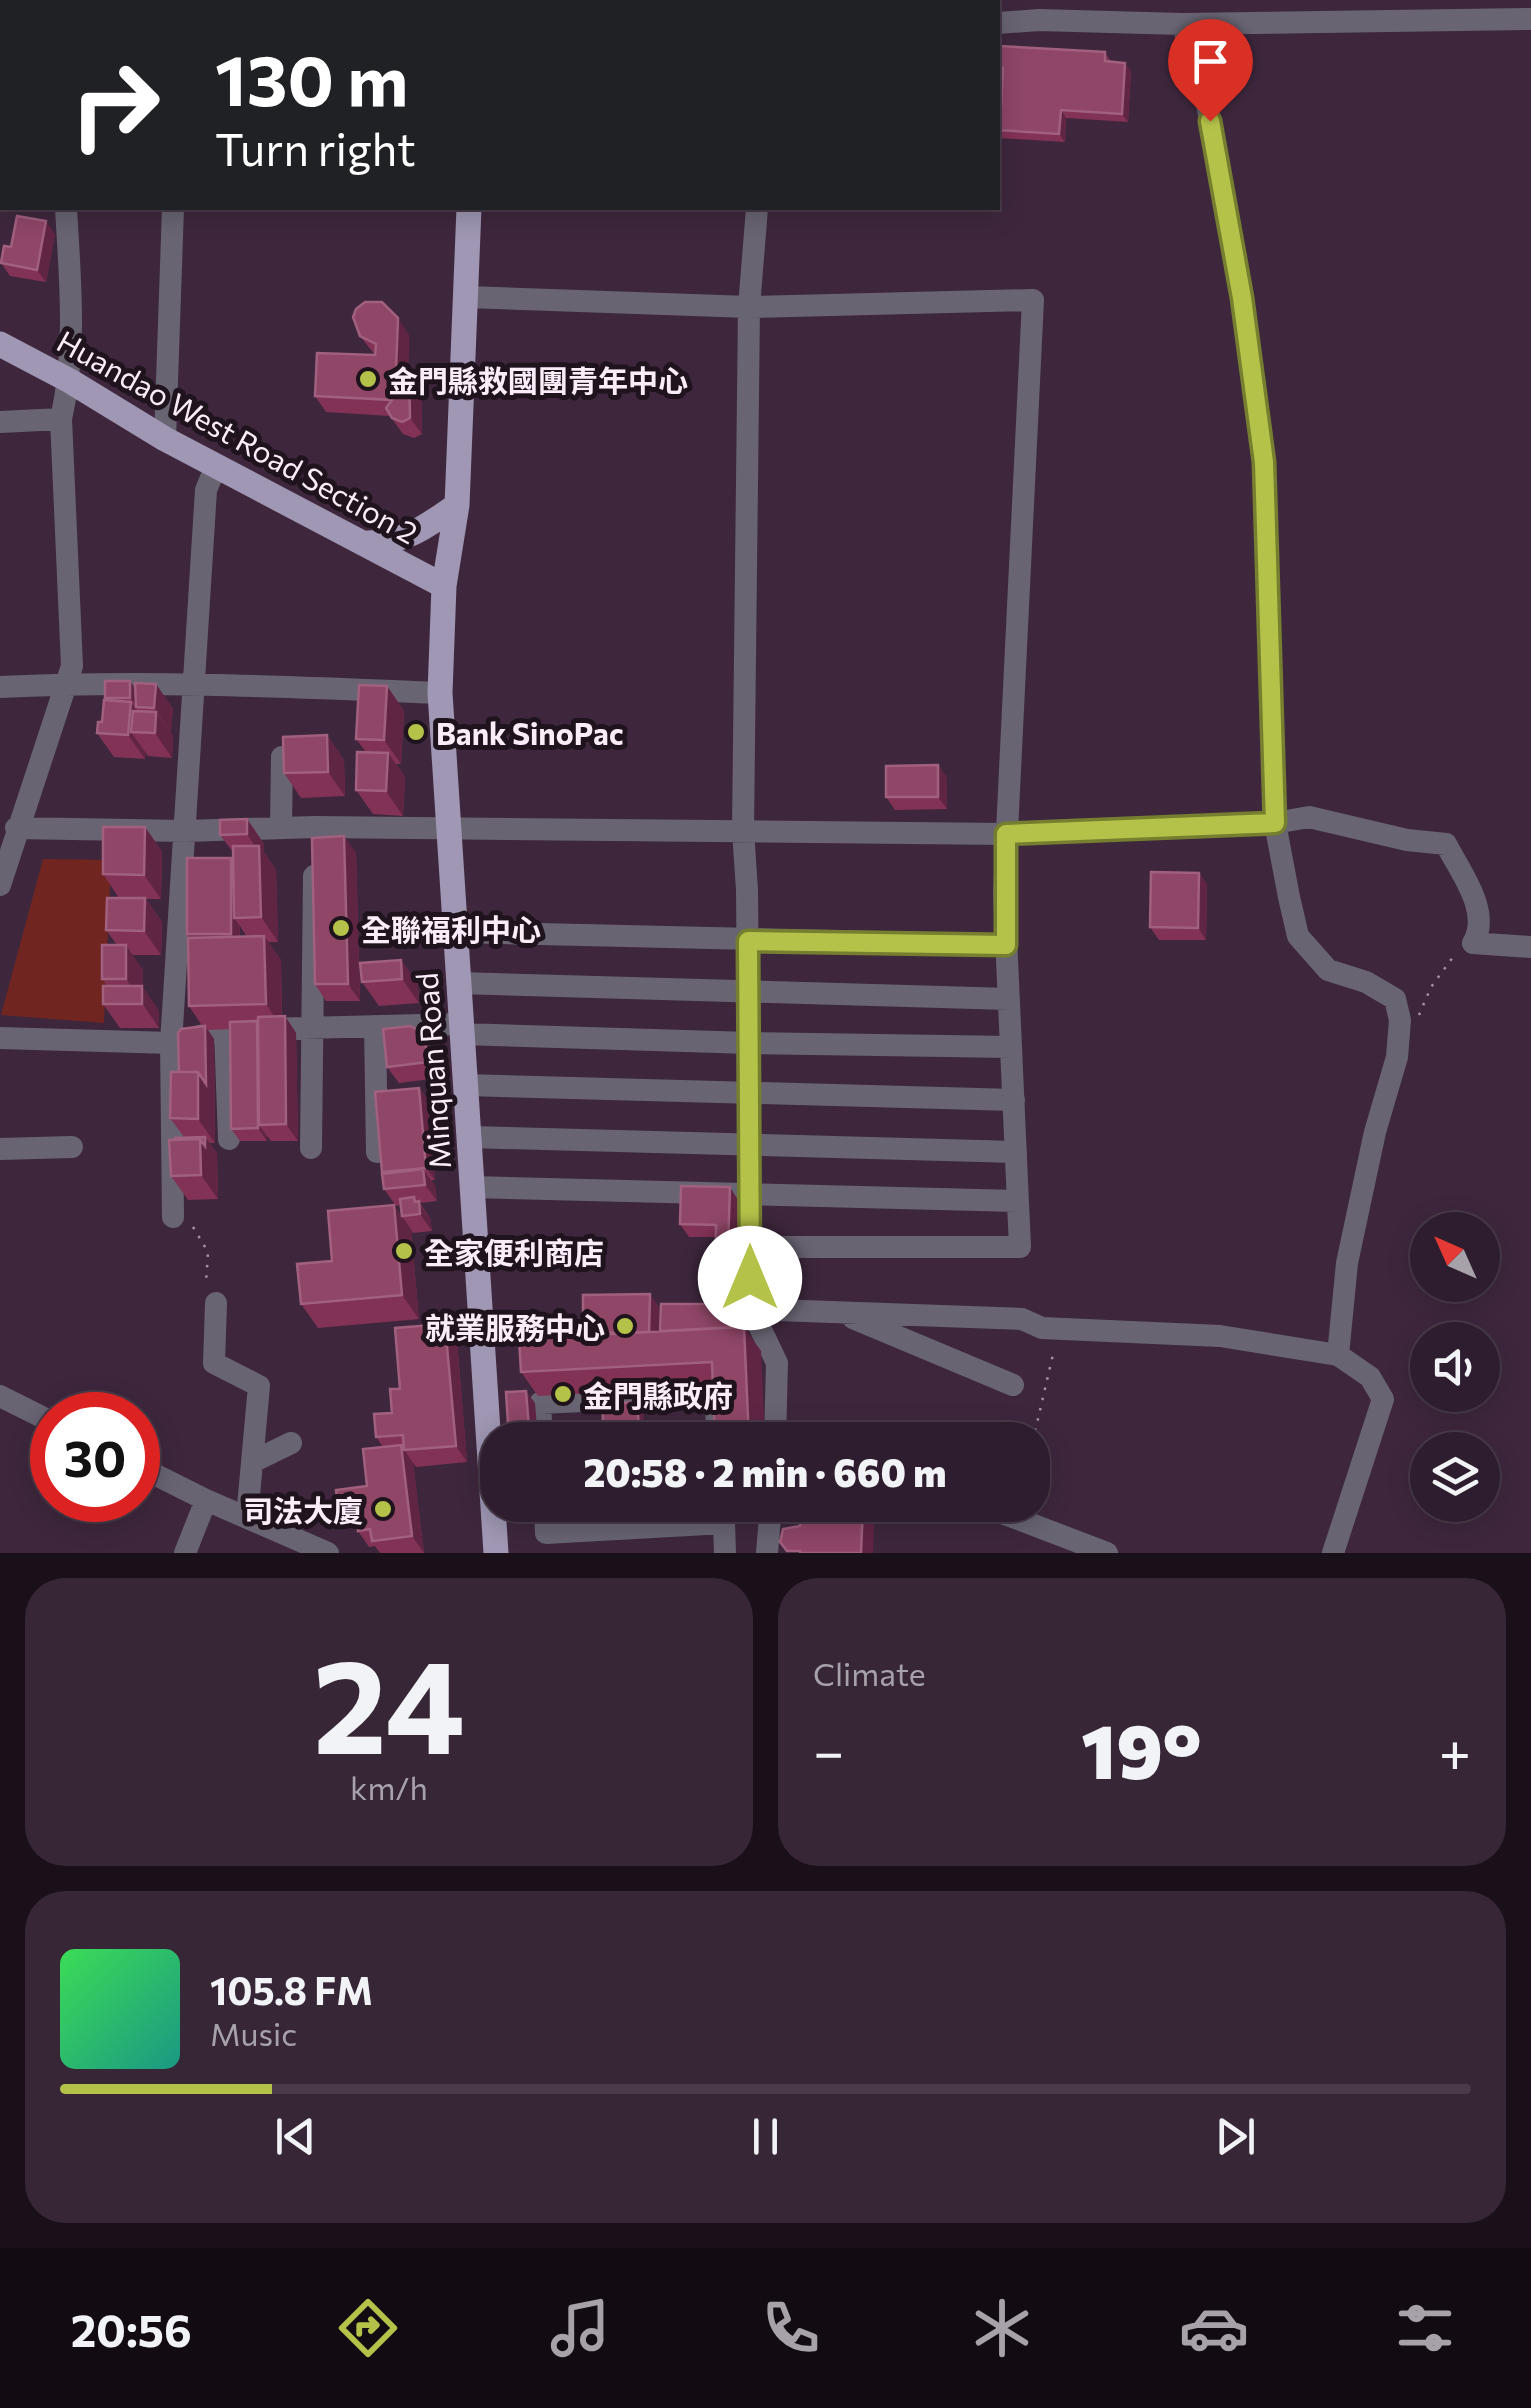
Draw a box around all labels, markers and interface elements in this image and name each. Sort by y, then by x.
pin [1168,19,1253,122]
icon: arrive [1183,34,1238,89]
text: 130 m [215,35,408,120]
icon: right [50,40,180,170]
text: Turn right [215,120,416,175]
street label: Huandao West Road Section 2 [51,321,425,551]
place label: 金門縣救國團青年中心 [388,361,688,398]
marker: 金門縣救國團青年中心 [357,368,379,390]
place label: Bank SinoPac [436,714,623,751]
marker: Bank SinoPac [405,721,427,743]
place label: 全聯福利中心 [361,910,541,947]
marker: 全聯福利中心 [330,917,352,939]
street label: Minquan Road [407,972,457,1170]
north arrow [1410,1212,1500,1302]
map controls [1410,1212,1500,1522]
position arrow [698,1226,802,1330]
place label: 全家便利商店 [424,1233,604,1270]
marker: 全家便利商店 [393,1240,415,1262]
place label: 就業服務中心 [425,1308,605,1345]
marker: 就業服務中心 [614,1315,636,1337]
button: sound [1410,1322,1500,1412]
place label: 金門縣政府 [583,1376,733,1413]
marker: 金門縣政府 [552,1383,574,1405]
speed limit sign: 30 [30,1392,160,1522]
button: layers [1410,1432,1500,1522]
text: 20:58 · 2 min · 660 m [584,1448,946,1495]
place label: 司法大廈 [243,1491,363,1528]
marker: 司法大廈 [372,1498,394,1520]
text: 24 [313,1622,465,1781]
text: Climate [813,1653,926,1693]
text: 19° [1081,1703,1202,1794]
text: − [813,1716,844,1783]
text: + [1439,1716,1471,1783]
text: km/h [350,1767,428,1807]
text: 105.8 FM [210,1966,373,2013]
text: Music [210,2013,297,2053]
icon: previous [268,2109,323,2164]
icon: pause [738,2109,793,2164]
icon: next [1208,2109,1263,2164]
icon: directions [333,2293,403,2363]
icon: music [545,2293,615,2363]
icon: phone [756,2293,826,2363]
icon: climate [967,2293,1037,2363]
icon: car [1179,2293,1249,2363]
icon: filters [1390,2293,1460,2363]
text: 20:56 [71,2301,192,2356]

